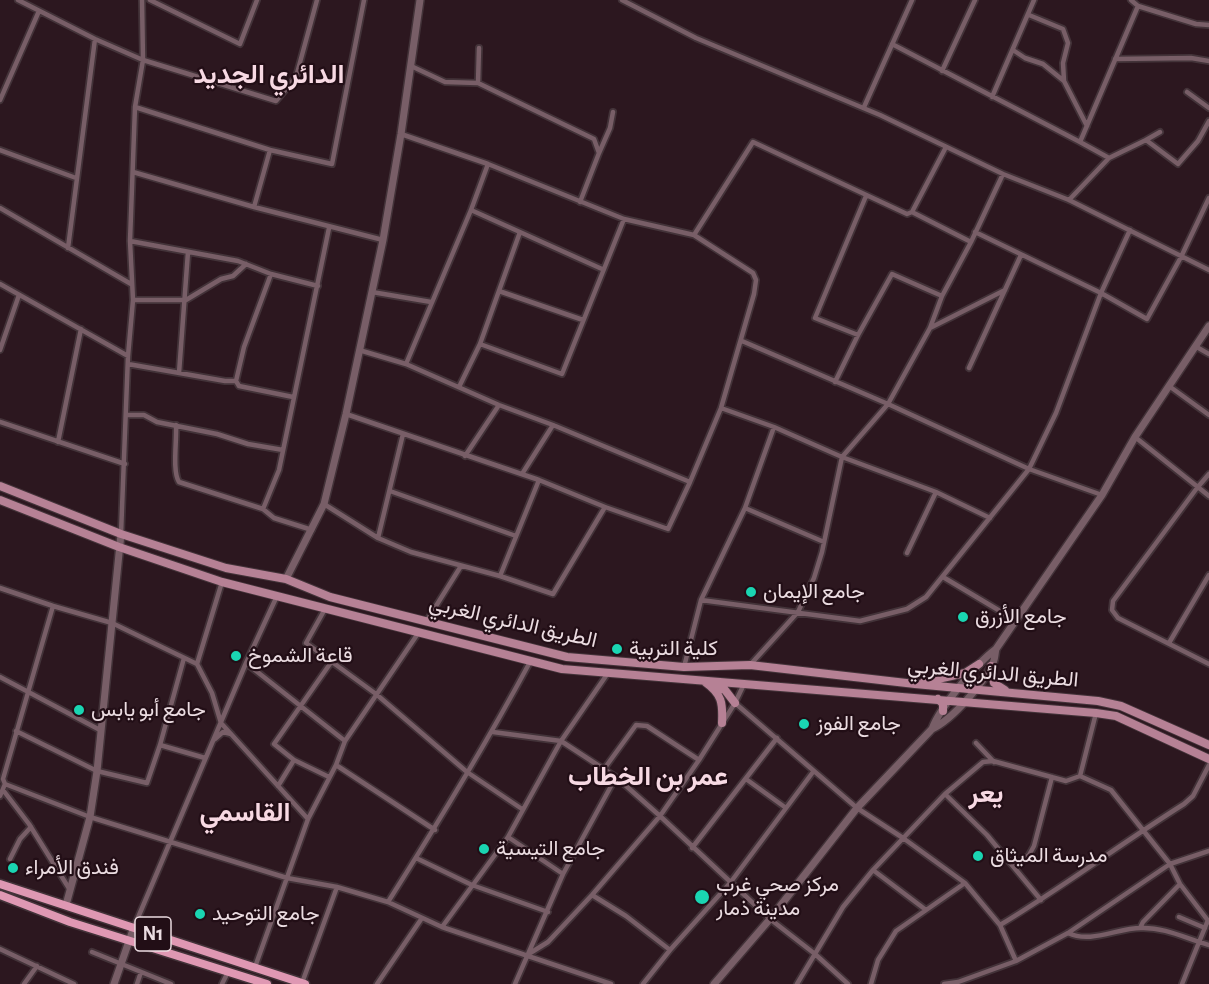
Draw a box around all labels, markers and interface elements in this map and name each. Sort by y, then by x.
district label: الدائري الجديد [193,59,345,91]
place label: جامع الإيمان [763,579,865,605]
marker: جامع الإيمان [744,585,758,599]
street label: الطريق الدائري الغربي [427,590,599,654]
place label: جامع الأزرق [975,604,1067,630]
marker: جامع الأزرق [956,610,970,624]
place label: كلية التربية [629,636,718,662]
marker: كلية التربية [610,642,624,656]
place label: قاعة الشموخ [248,643,352,669]
marker: قاعة الشموخ [229,649,243,663]
street label: الطريق الدائري الغربي [906,653,1080,693]
place label: جامع أبو يابس [91,697,206,723]
marker: جامع أبو يابس [72,703,86,717]
place label: جامع الفوز [816,711,901,737]
marker: جامع الفوز [797,717,811,731]
district label: عمر بن الخطاب [568,761,728,793]
district label: يعر [969,778,1003,810]
district label: القاسمي [199,797,291,829]
place label: جامع التيسية [496,836,605,862]
marker: جامع التيسية [477,842,491,856]
place label: مدرسة الميثاق [990,843,1107,869]
marker: مدرسة الميثاق [971,849,985,863]
place label: فندق الأمراء [25,855,119,881]
marker: فندق الأمراء [6,861,20,875]
place label: مركز صحي غرب مدينة ذمار [716,872,839,922]
marker: مركز صحي غرب مدينة ذمار [693,888,711,906]
place label: جامع التوحيد [212,901,319,927]
marker: جامع التوحيد [193,907,207,921]
road number: N1 [135,917,171,951]

